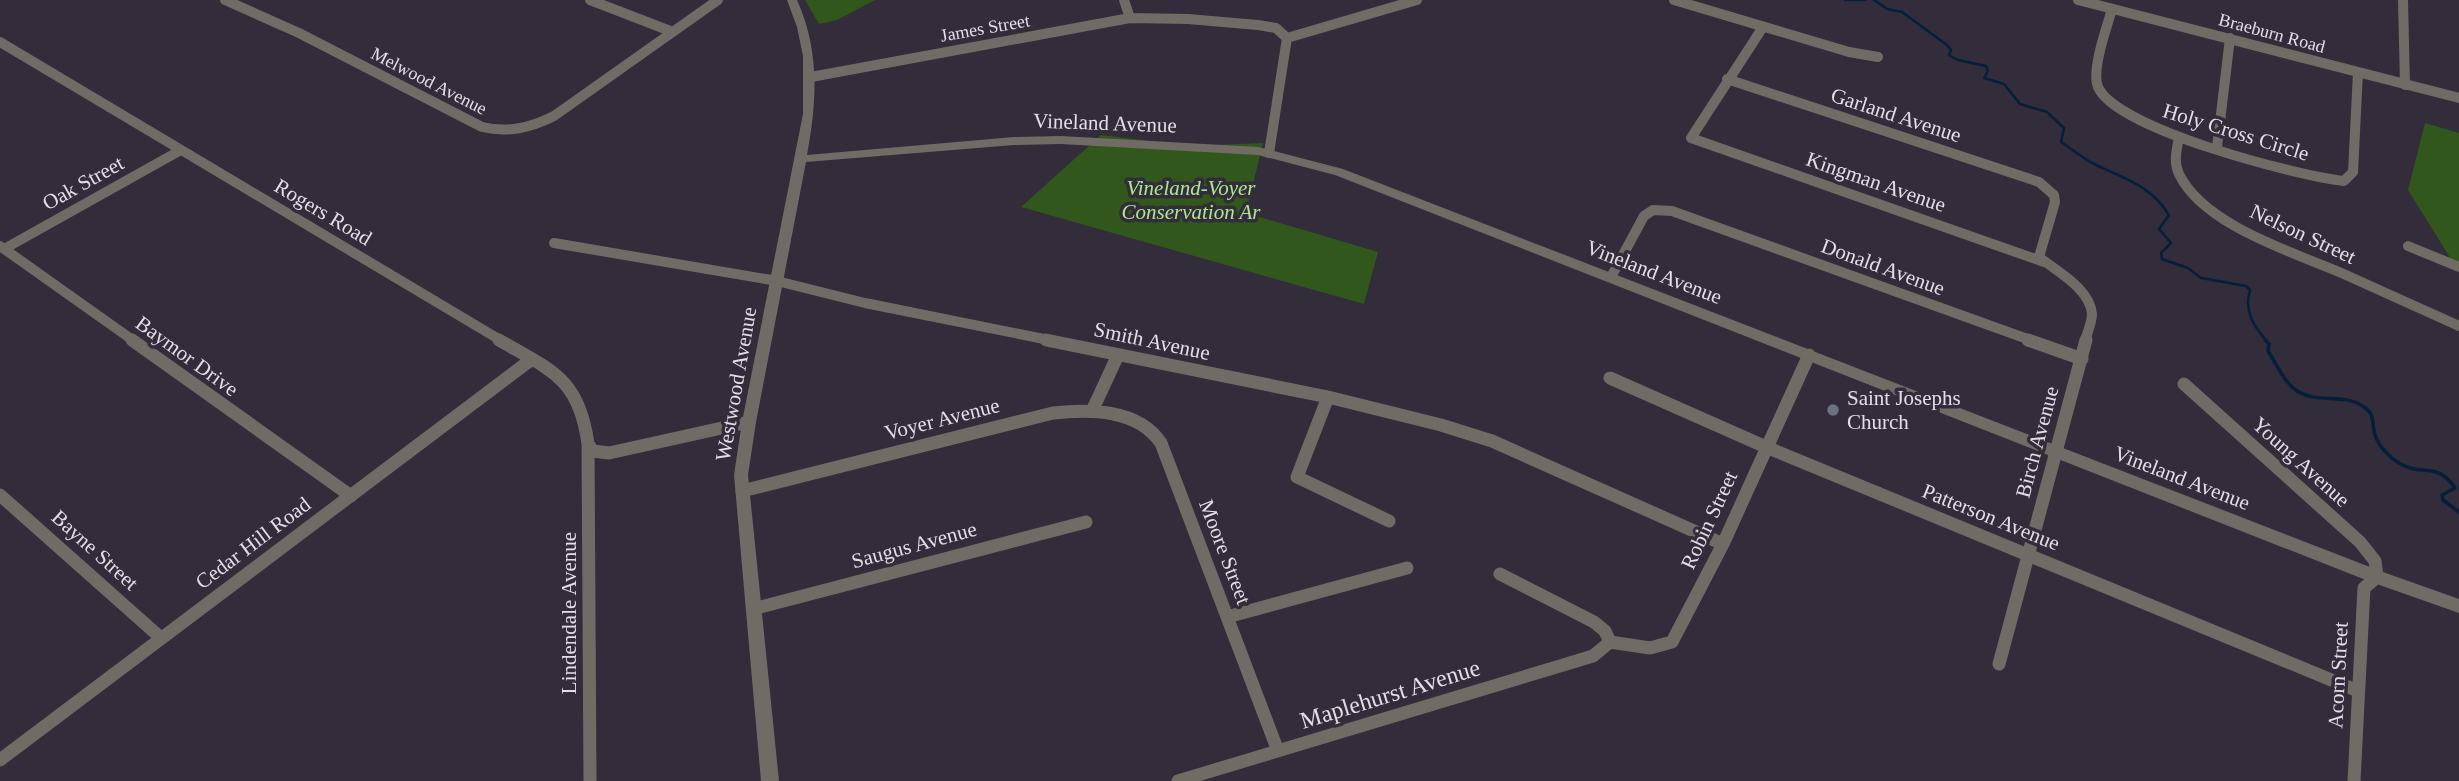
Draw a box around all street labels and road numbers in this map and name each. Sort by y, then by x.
street label: Braeburn Road [2217,9,2327,57]
street label: James Street [939,10,1031,46]
street label: Melwood Avenue [368,43,490,119]
street label: Garland Avenue [1828,83,1964,147]
street label: Holy Cross Circle [2160,98,2312,166]
street label: Vineland Avenue [1033,109,1177,137]
street label: Kingman Avenue [1803,147,1949,217]
street label: Oak Street [38,151,128,215]
street label: Rogers Road [270,174,376,251]
street label: Nelson Street [2246,199,2360,269]
street label: Donald Avenue [1818,234,1948,300]
street label: Vineland Avenue [1583,235,1725,309]
street label: Westwood Avenue [711,305,761,463]
street label: Baymor Drive [131,311,243,401]
street label: Smith Avenue [1092,317,1212,365]
street label: Birch Avenue [2011,384,2063,500]
street label: Voyer Avenue [882,393,1002,445]
street label: Young Avenue [2247,412,2355,512]
street label: Vineland Avenue [2111,441,2253,515]
street label: Robin Street [1676,467,1742,573]
street label: Patterson Avenue [1919,479,2063,555]
street label: Cedar Hill Road [191,492,316,594]
street label: Moore Street [1194,496,1256,608]
street label: Bayne Street [47,505,143,595]
street label: Saugus Avenue [849,517,979,573]
street label: Lindendale Avenue [557,532,581,694]
street label: Acorn Street [2323,621,2353,729]
street label: Maplehurst Avenue [1297,654,1483,734]

